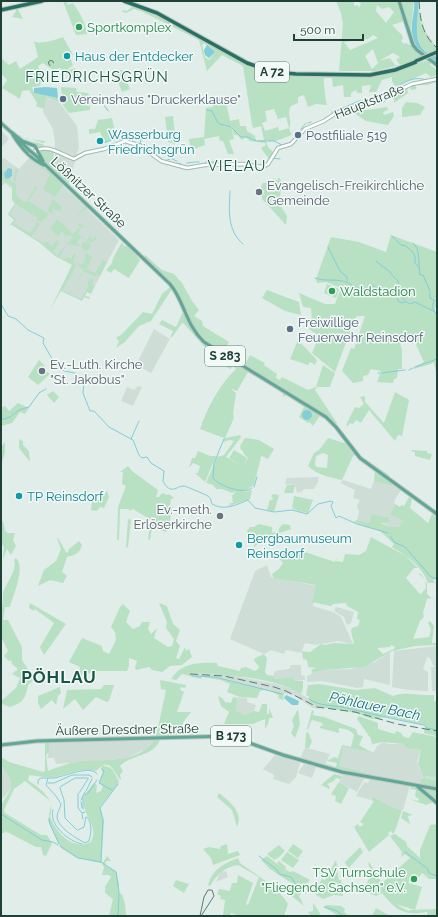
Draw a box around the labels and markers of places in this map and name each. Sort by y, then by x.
place label: Sportkomplex [87,20,172,35]
marker: Sportkomplex [74,22,84,32]
place label: Haus der Entdecker [75,49,194,64]
marker: Haus der Entdecker [62,51,72,61]
place label: Vereinshaus "Druckerklause" [71,92,241,107]
marker: Vereinshaus "Druckerklause" [58,94,68,104]
place label: Wasserburg Friedrichsgrün [108,127,195,157]
place label: Postfiliale 519 [306,128,387,143]
marker: Postfiliale 519 [293,130,303,140]
marker: Wasserburg Friedrichsgrün [95,136,105,146]
place label: Evangelisch-Freikirchliche Gemeinde [267,178,424,208]
marker: Evangelisch-Freikirchliche Gemeinde [254,187,264,197]
place label: Waldstadion [340,284,416,299]
marker: Waldstadion [327,286,337,296]
place label: Freiwillige Feuerwehr Reinsdorf [298,315,424,345]
marker: Freiwillige Feuerwehr Reinsdorf [285,324,295,334]
place label: Ev.-Luth. Kirche "St. Jakobus" [50,357,143,387]
marker: Ev.-Luth. Kirche "St. Jakobus" [37,366,47,376]
place label: TP Reinsdorf [27,489,104,504]
marker: TP Reinsdorf [14,491,24,501]
place label: Ev.-meth. Erlöserkirche [133,502,212,532]
marker: Ev.-meth. Erlöserkirche [215,511,225,521]
place label: Bergbaumuseum Reinsdorf [247,531,352,561]
marker: Bergbaumuseum Reinsdorf [234,540,244,550]
place label: TSV Turnschule "Fliegende Sachsen" e.V. [261,865,406,895]
marker: TSV Turnschule "Fliegende Sachsen" e.V. [409,874,419,884]

